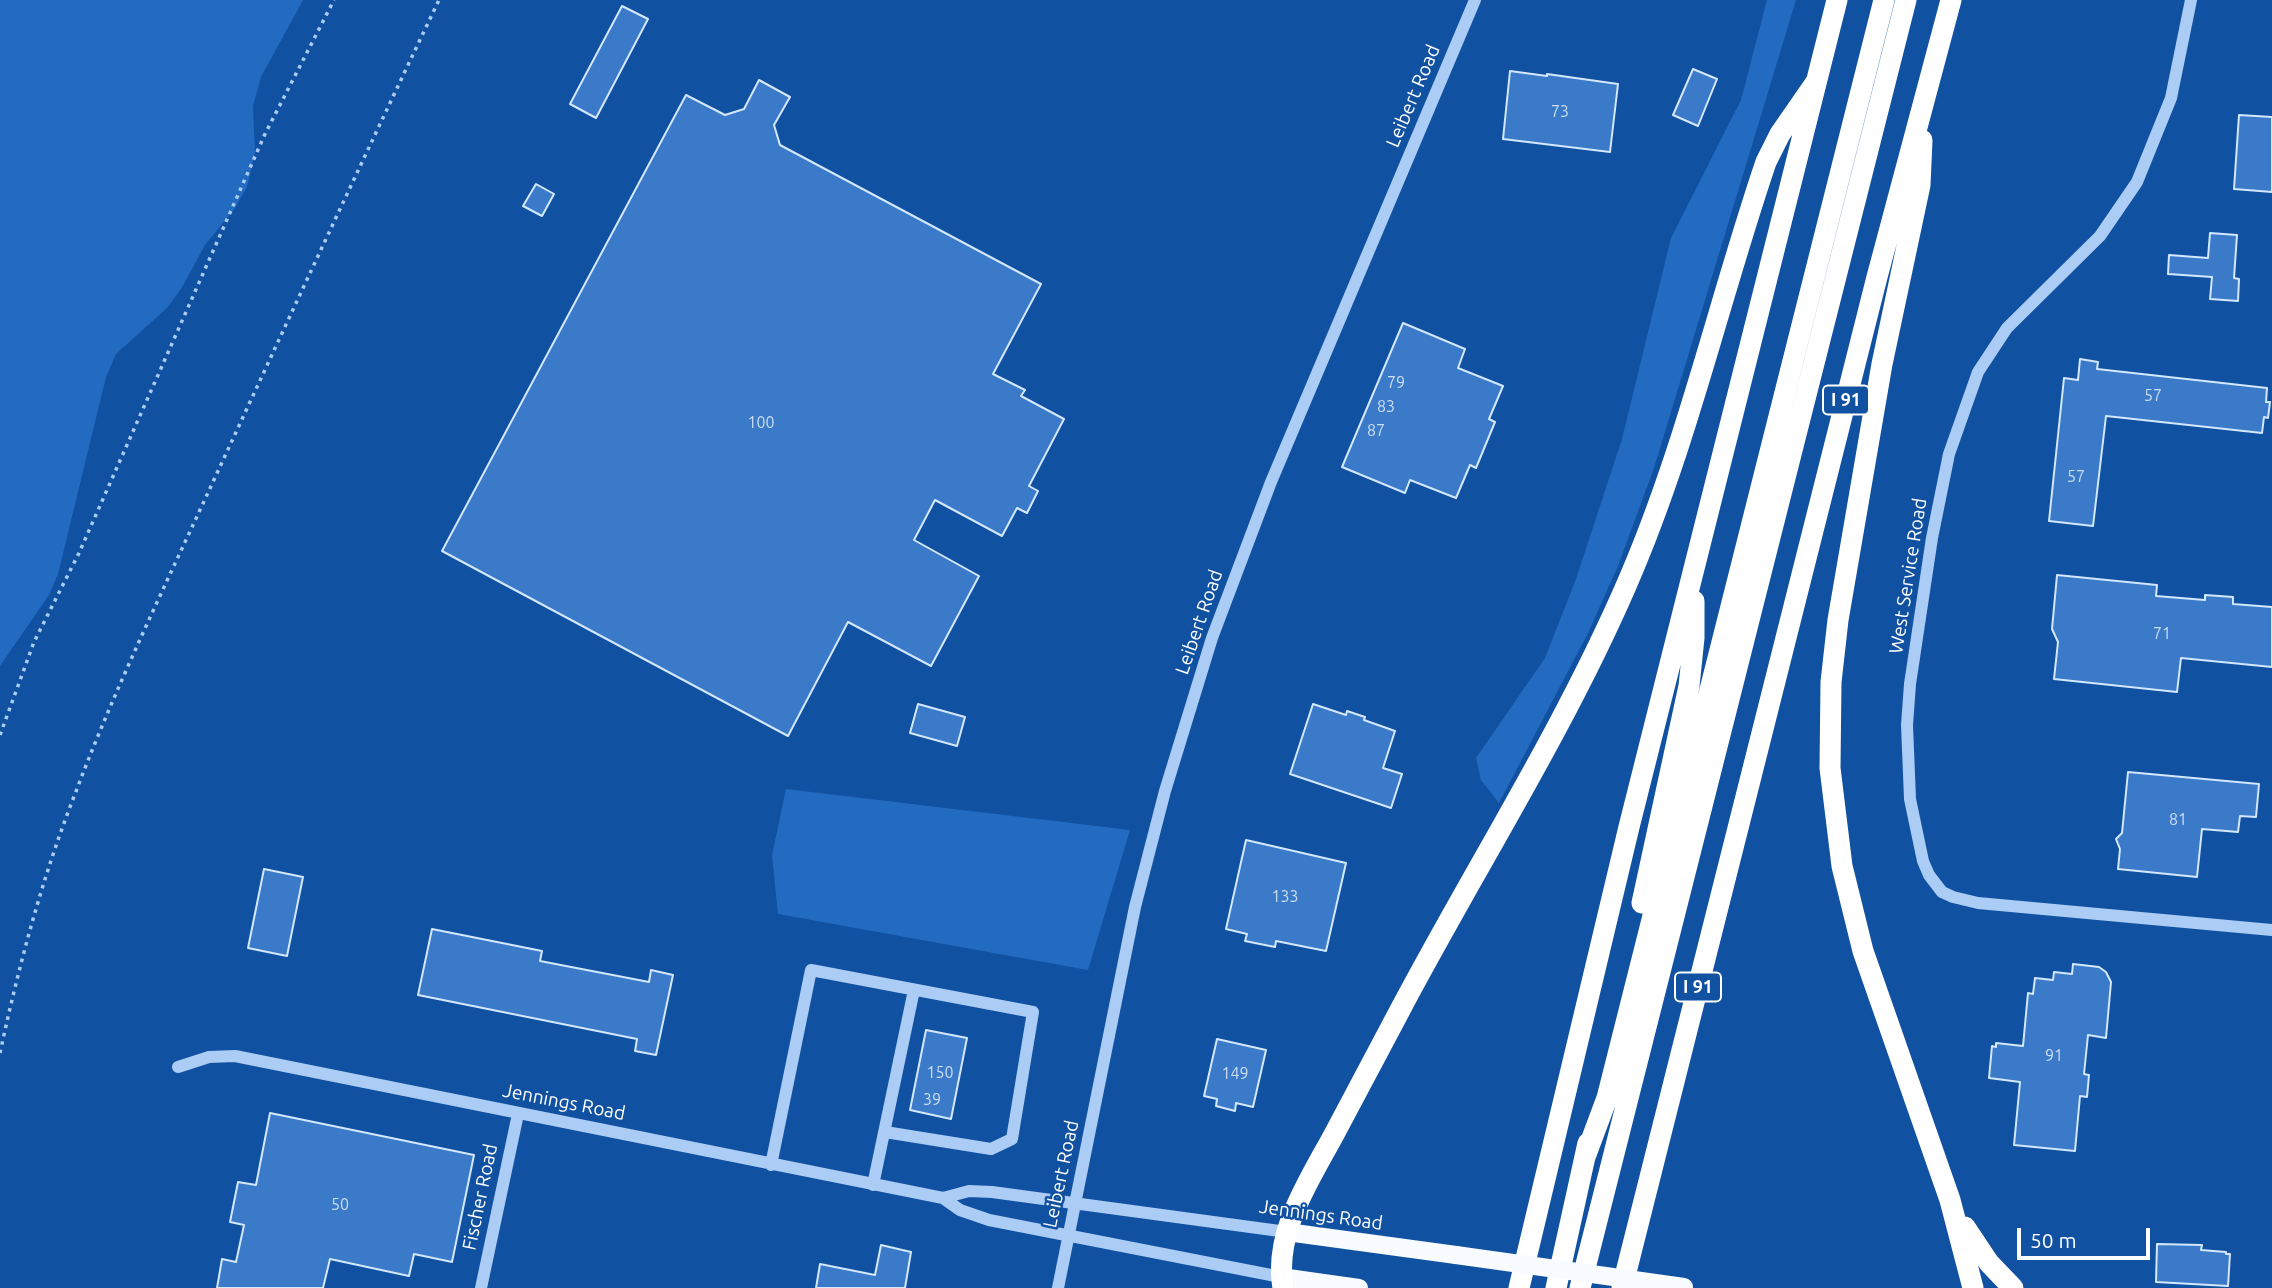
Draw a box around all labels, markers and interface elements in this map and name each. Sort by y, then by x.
street label: Leibert Road [1381,41,1445,151]
house number: 73 [1551,102,1569,122]
house number: 79 [1387,373,1405,393]
road number: I 91 [1823,386,1869,414]
house number: 57 [2144,386,2162,406]
house number: 83 [1377,397,1395,417]
house number: 100 [747,413,775,433]
house number: 87 [1367,421,1385,441]
house number: 57 [2067,467,2085,487]
street label: West Service Road [1884,497,1932,655]
street label: Leibert Road [1170,567,1228,677]
house number: 71 [2153,624,2171,644]
house number: 81 [2169,810,2187,830]
house number: 133 [1271,887,1299,907]
road number: I 91 [1675,972,1721,1002]
house number: 91 [2045,1046,2063,1066]
house number: 150 [926,1063,954,1083]
house number: 149 [1221,1064,1249,1084]
street label: Jennings Road [501,1079,627,1125]
house number: 39 [923,1090,941,1110]
street label: Leibert Road [1038,1118,1084,1230]
street label: Fischer Road [458,1142,502,1252]
house number: 50 [331,1195,349,1215]
street label: Jennings Road [1258,1195,1384,1235]
scale bar [2020,1214,2153,1258]
text: 50 m [2030,1228,2077,1252]

